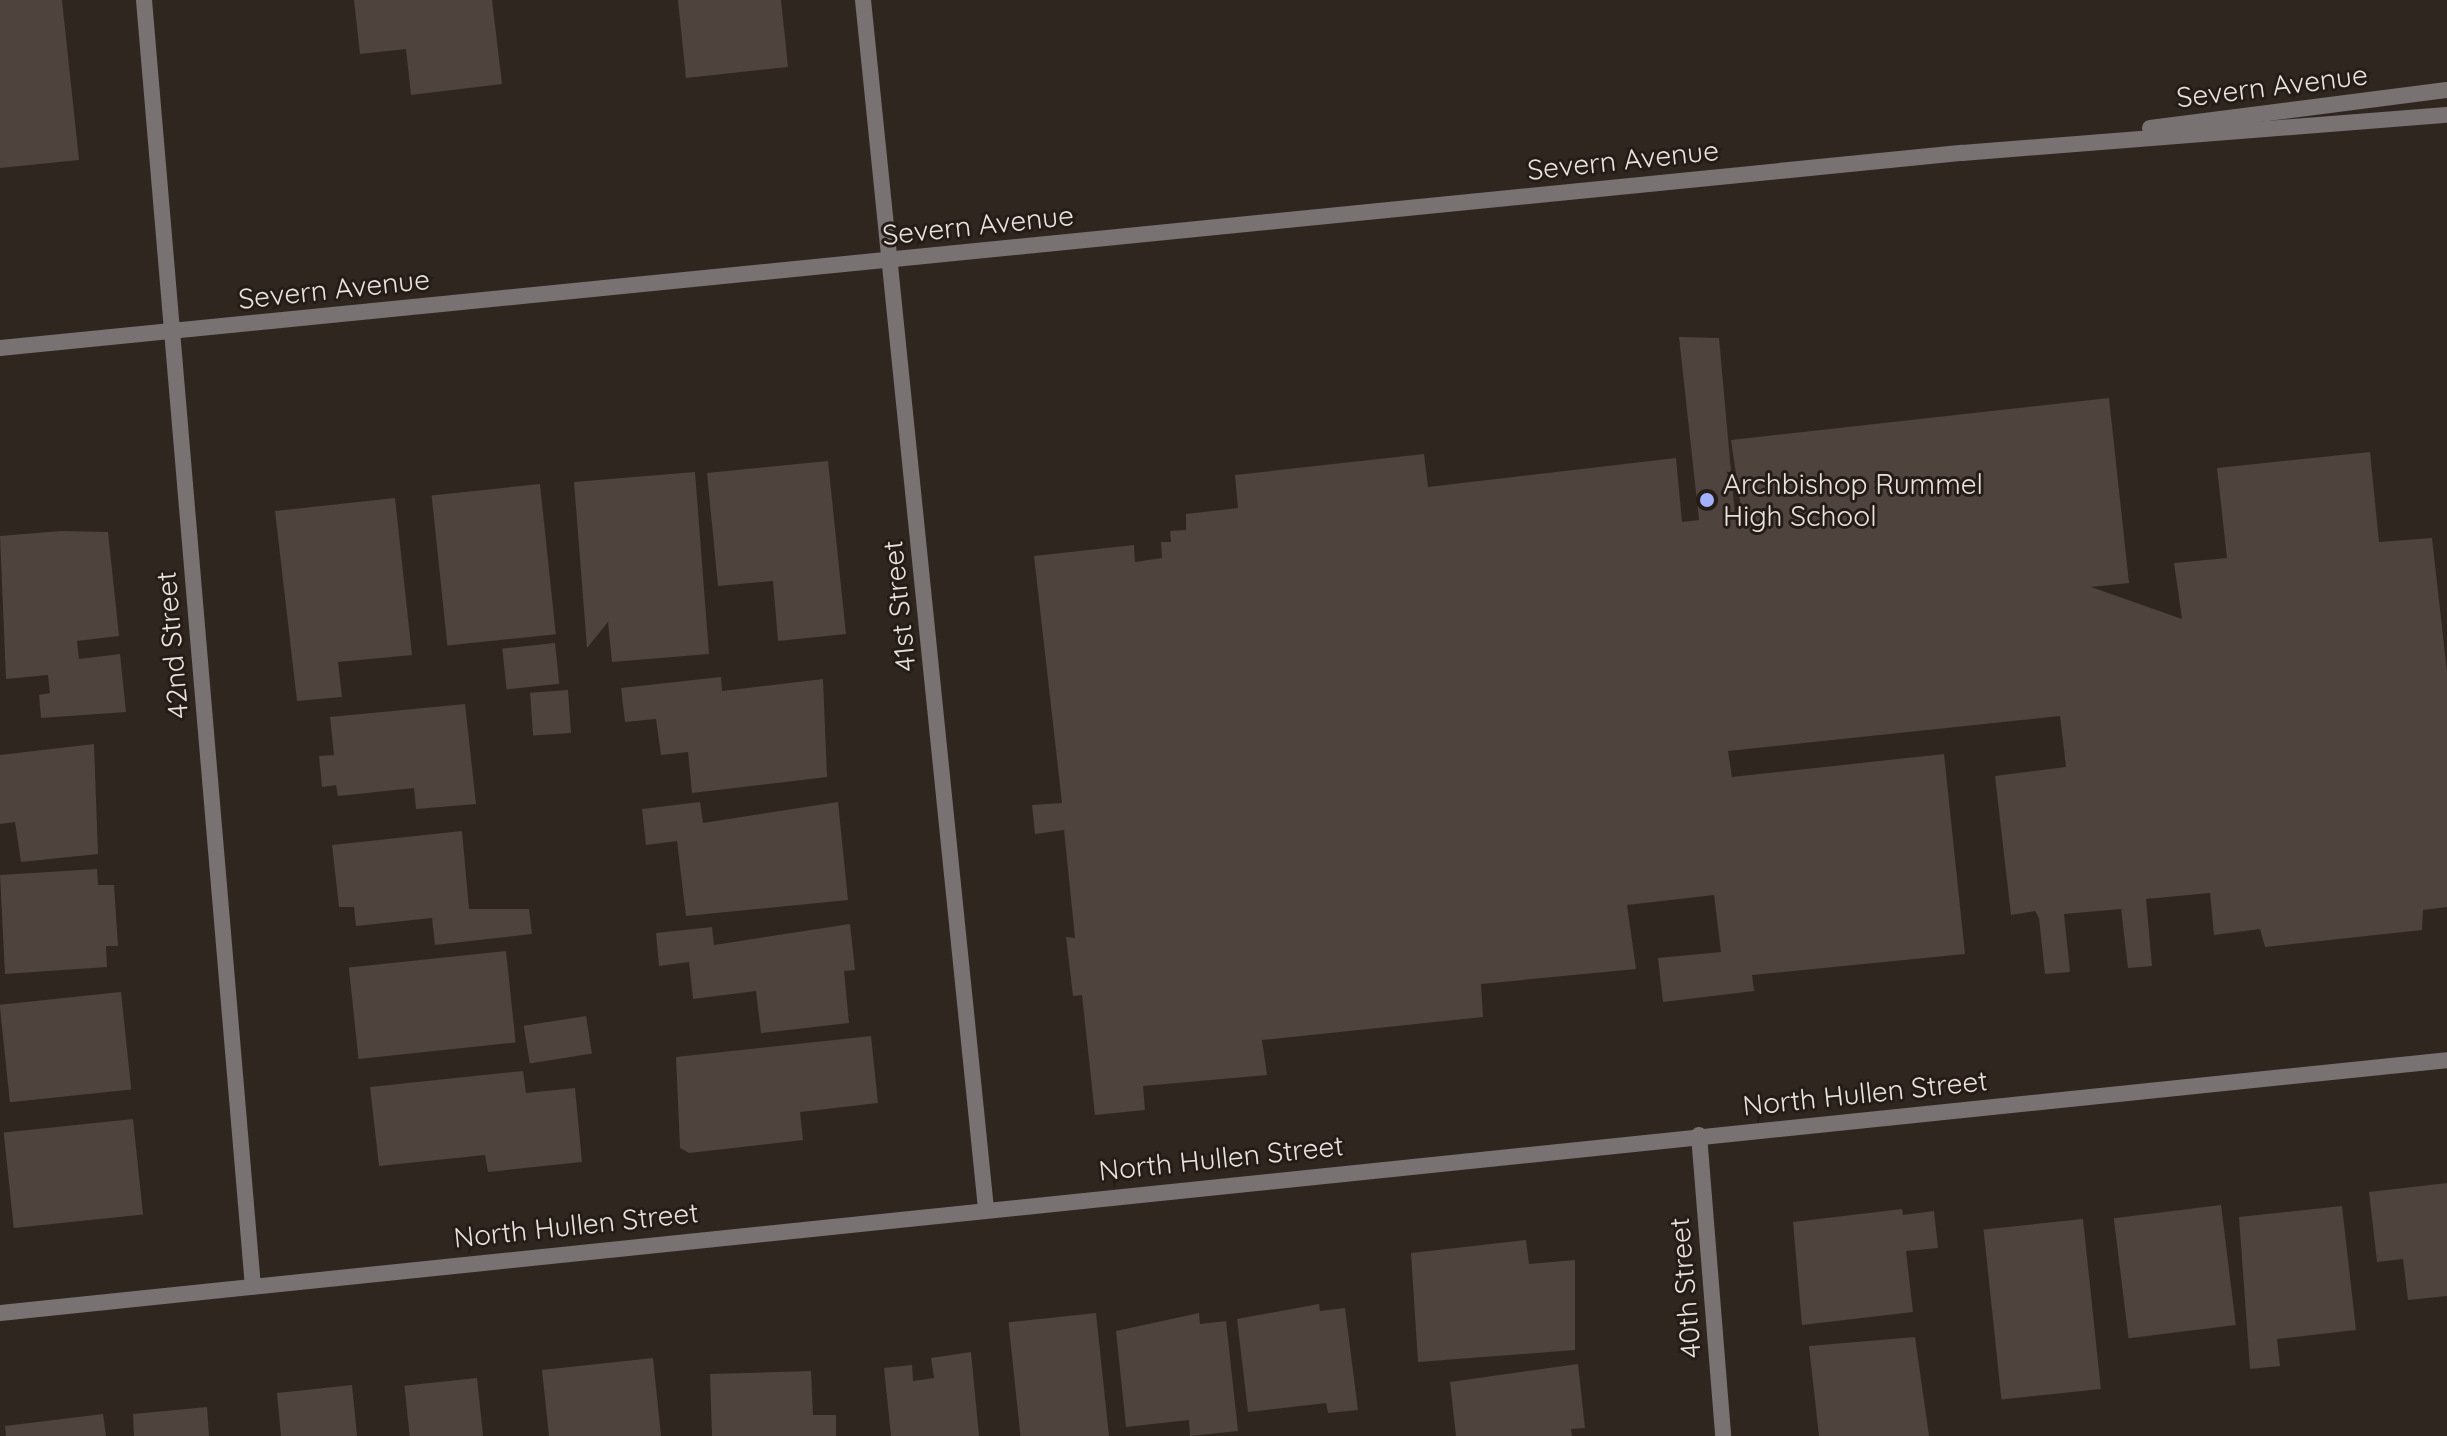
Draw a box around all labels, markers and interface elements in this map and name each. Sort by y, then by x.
street label: Severn Avenue [2175,58,2369,114]
street label: Severn Avenue [1526,133,1720,187]
street label: Severn Avenue [881,198,1075,252]
street label: Severn Avenue [237,262,431,316]
place label: Archbishop Rummel High School [1723,467,1983,533]
marker: Archbishop Rummel High School [1698,491,1716,509]
street label: 41st Street [875,539,923,673]
street label: 42nd Street [149,570,195,720]
street label: North Hullen Street [1741,1063,1989,1123]
street label: North Hullen Street [1097,1128,1345,1188]
street label: North Hullen Street [452,1195,700,1255]
street label: 40th Street [1662,1216,1708,1360]

